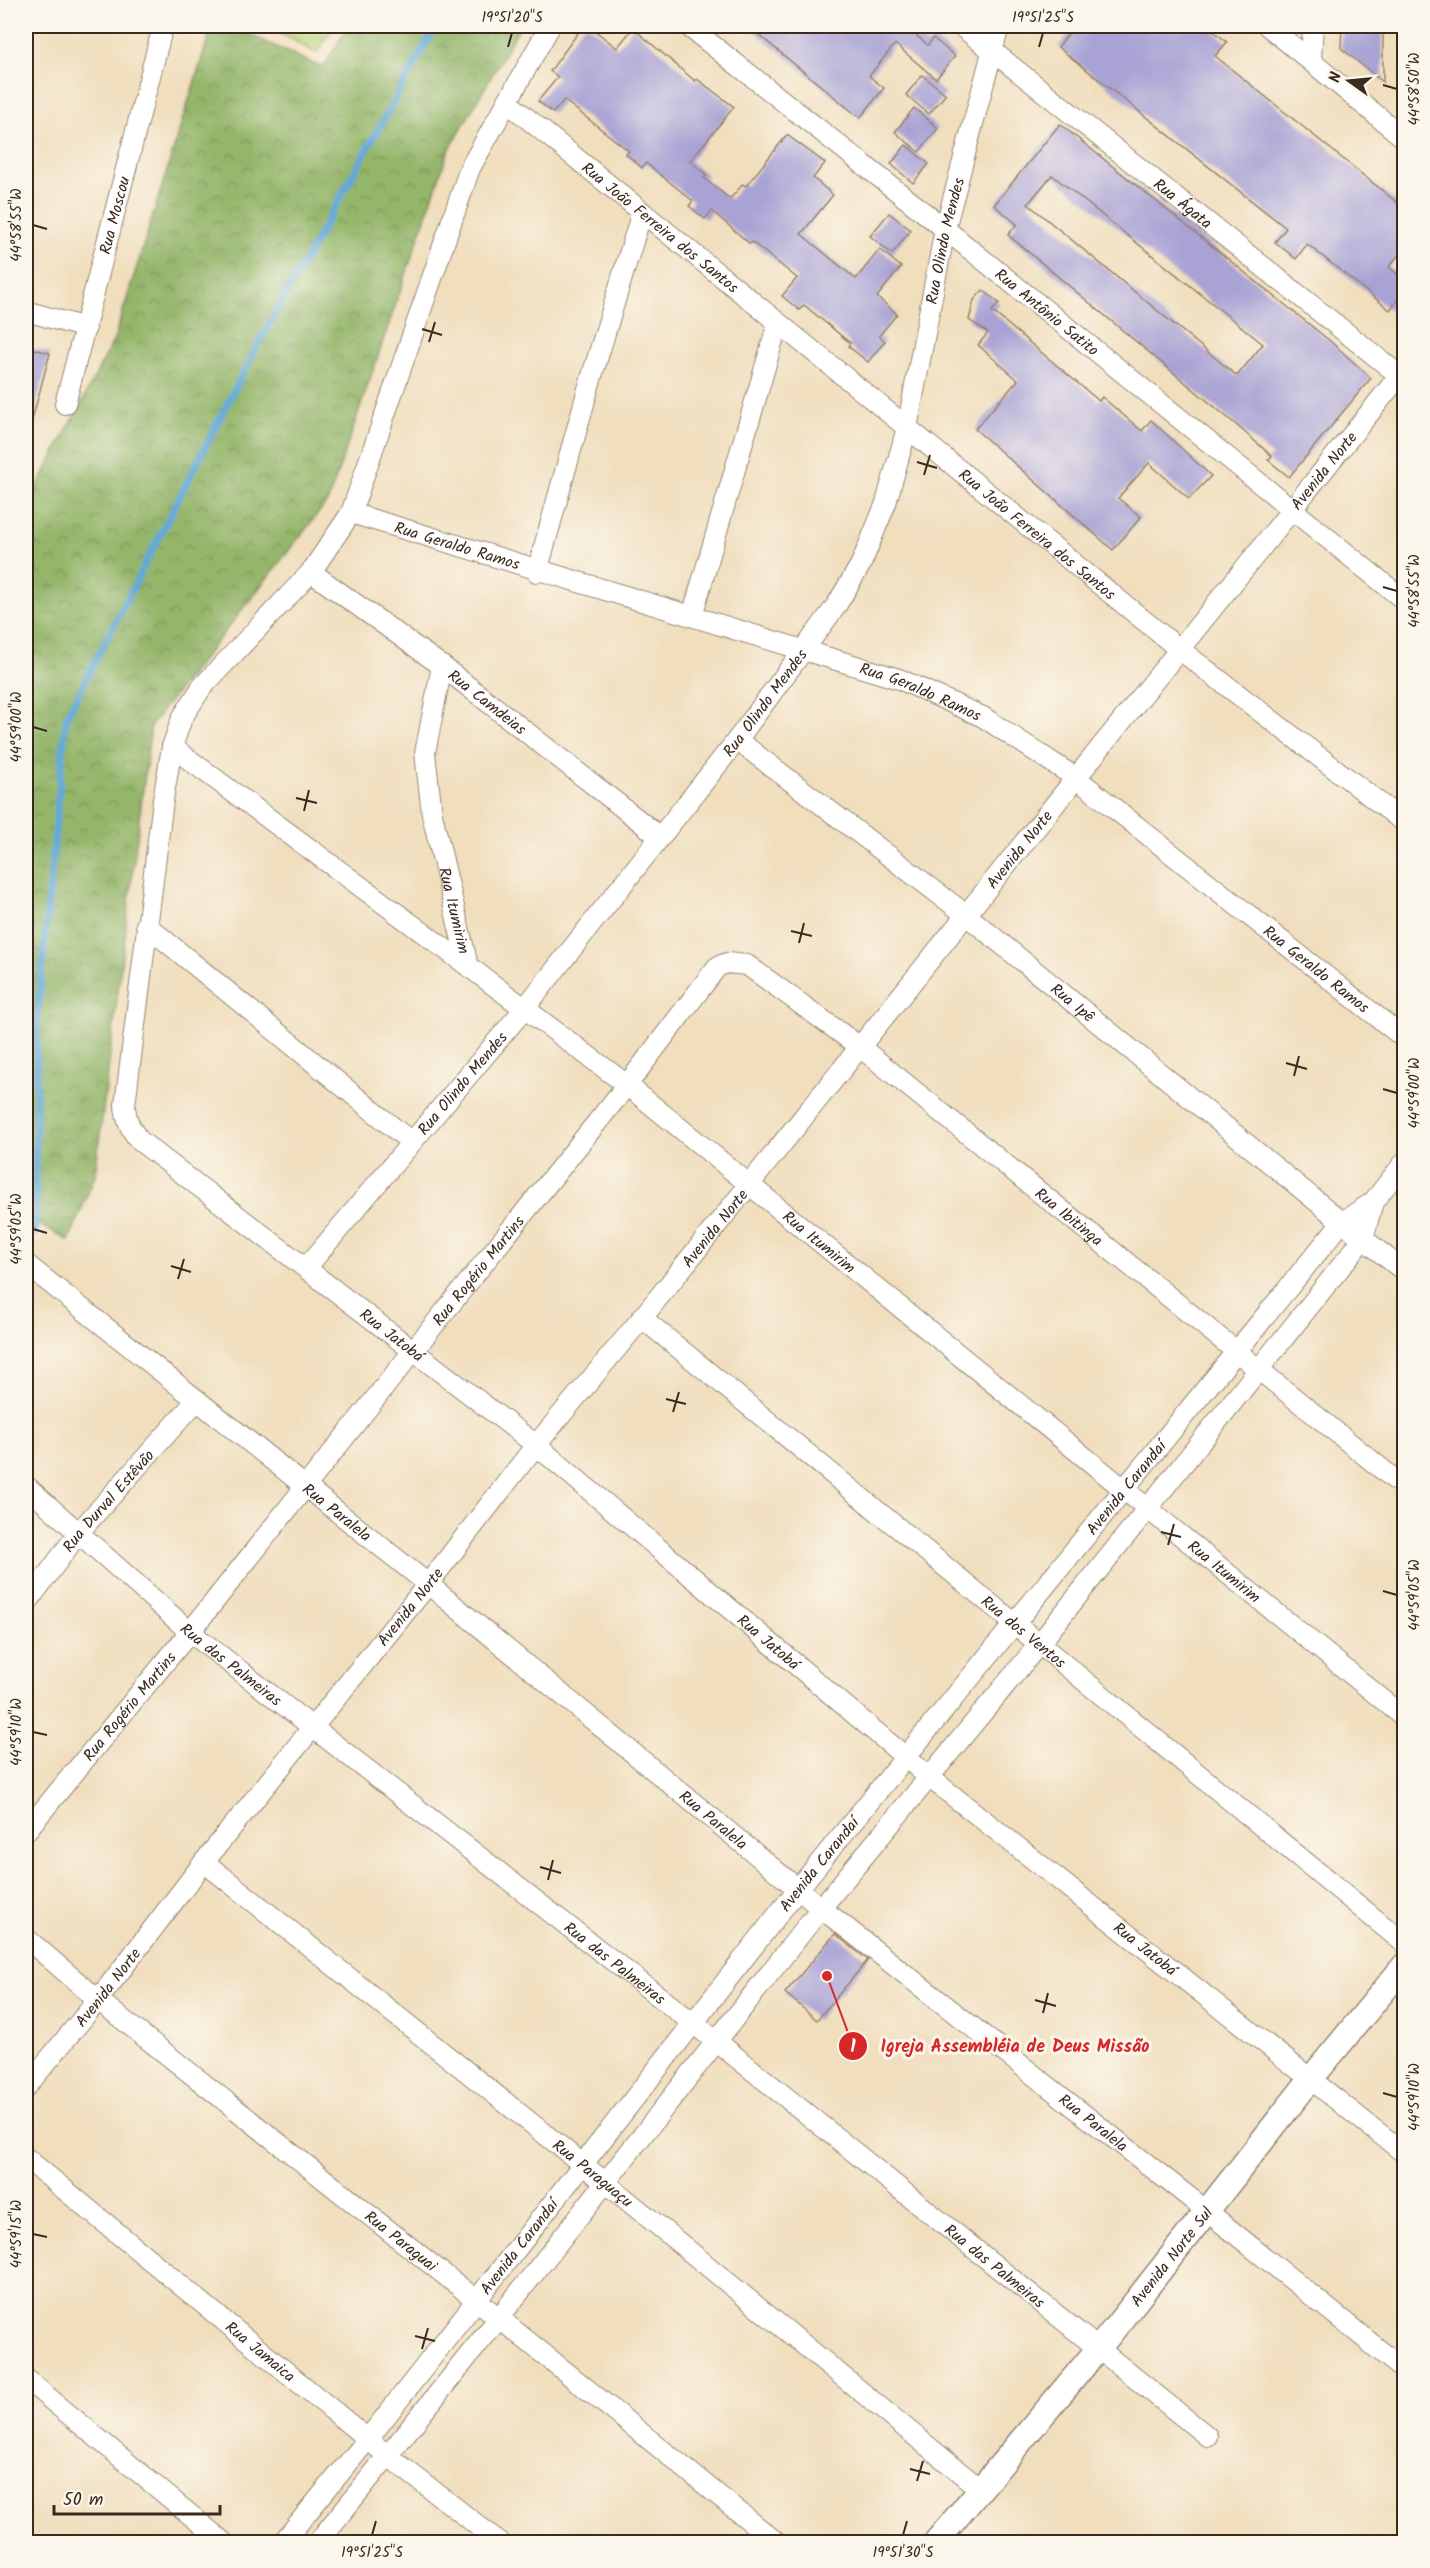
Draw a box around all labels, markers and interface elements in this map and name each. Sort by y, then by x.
text: 19°51'20"S [481,6,543,30]
text: 19°51'25"S [1012,6,1074,30]
north arrow [1319,51,1379,111]
text: 44°58'50"W [1403,52,1427,126]
text: N [1323,69,1349,86]
street label: Rua João Ferreira dos Santos [575,156,744,300]
street label: Rua Ágata [1147,173,1217,236]
street label: Rua Moscou [93,174,138,257]
street label: Rua Olindo Mendes [920,175,972,306]
text: 44°58'55"W [5,188,29,262]
street label: Rua Antônio Satito [989,263,1104,363]
street label: Avenida Norte [1285,426,1364,516]
street label: Rua João Ferreira dos Santos [952,463,1121,607]
street label: Rua Geraldo Ramos [391,516,523,577]
text: 44°58'55"W [1403,554,1427,628]
street label: Rua Olindo Mendes [717,644,814,763]
street label: Rua Geraldo Ramos [856,657,985,729]
street label: Rua Camdeias [442,664,531,742]
text: 44°59'00"W [5,691,29,762]
street label: Avenida Norte [981,805,1059,895]
street label: Rua Itumirim [431,865,476,957]
street label: Rua Geraldo Ramos [1257,920,1375,1020]
street label: Rua Ipê [1044,978,1100,1030]
street label: Rua Olindo Mendes [412,1026,514,1141]
text: 44°59'00"W [1403,1057,1427,1128]
street label: Rua Ibitinga [1029,1182,1108,1253]
street label: Avenida Norte [676,1184,755,1274]
text: 44°59'05"W [5,1193,29,1265]
street label: Rua Itumirim [776,1205,861,1280]
street label: Rua Rogério Martins [427,1210,531,1332]
street label: Rua Jatobá [354,1303,430,1370]
street label: Avenida Carandaí [1080,1434,1174,1541]
street label: Rua Durval Estêvão [57,1444,161,1558]
street label: Rua Paralela [296,1478,377,1549]
street label: Rua Itumirim [1181,1535,1266,1610]
text: 44°59'05"W [1403,1559,1427,1631]
street label: Avenida Norte [372,1563,450,1652]
street label: Rua dos Ventos [975,1590,1071,1675]
street label: Rua Jatobá [731,1609,806,1678]
street label: Rua das Palmeiras [174,1618,287,1713]
street label: Rua Rogério Martins [77,1646,183,1767]
text: 44°59'10"W [5,1698,29,1766]
street label: Rua Paralela [673,1785,752,1857]
street label: Avenida Carandaí [774,1810,867,1918]
street label: Rua das Palmeiras [558,1916,671,2012]
street label: Rua Jatobá [1107,1916,1183,1984]
street label: Avenida Norte [70,1943,148,2033]
callout: Igreja Assembléia de Deus Missão [838,2028,1161,2064]
text: 1 [850,2033,856,2062]
text: Igreja Assembléia de Deus Missão [881,2033,1149,2062]
text: 44°59'10"W [1403,2063,1427,2131]
street label: Rua Paralela [1053,2088,1133,2159]
street label: Rua Paraguaçu [546,2134,638,2215]
street label: Avenida Carandaí [474,2192,567,2301]
text: 44°59'15"W [5,2199,29,2268]
street label: Avenida Norte Sul [1125,2202,1220,2313]
street label: Rua Paraguai [359,2205,443,2279]
street label: Rua das Palmeiras [938,2218,1050,2315]
street label: Rua Jamaica [219,2316,300,2389]
scale bar [54,2478,220,2516]
text: 50 m [63,2486,103,2515]
text: 19°51'25"S [341,2541,403,2565]
text: 19°51'30"S [872,2541,934,2565]

